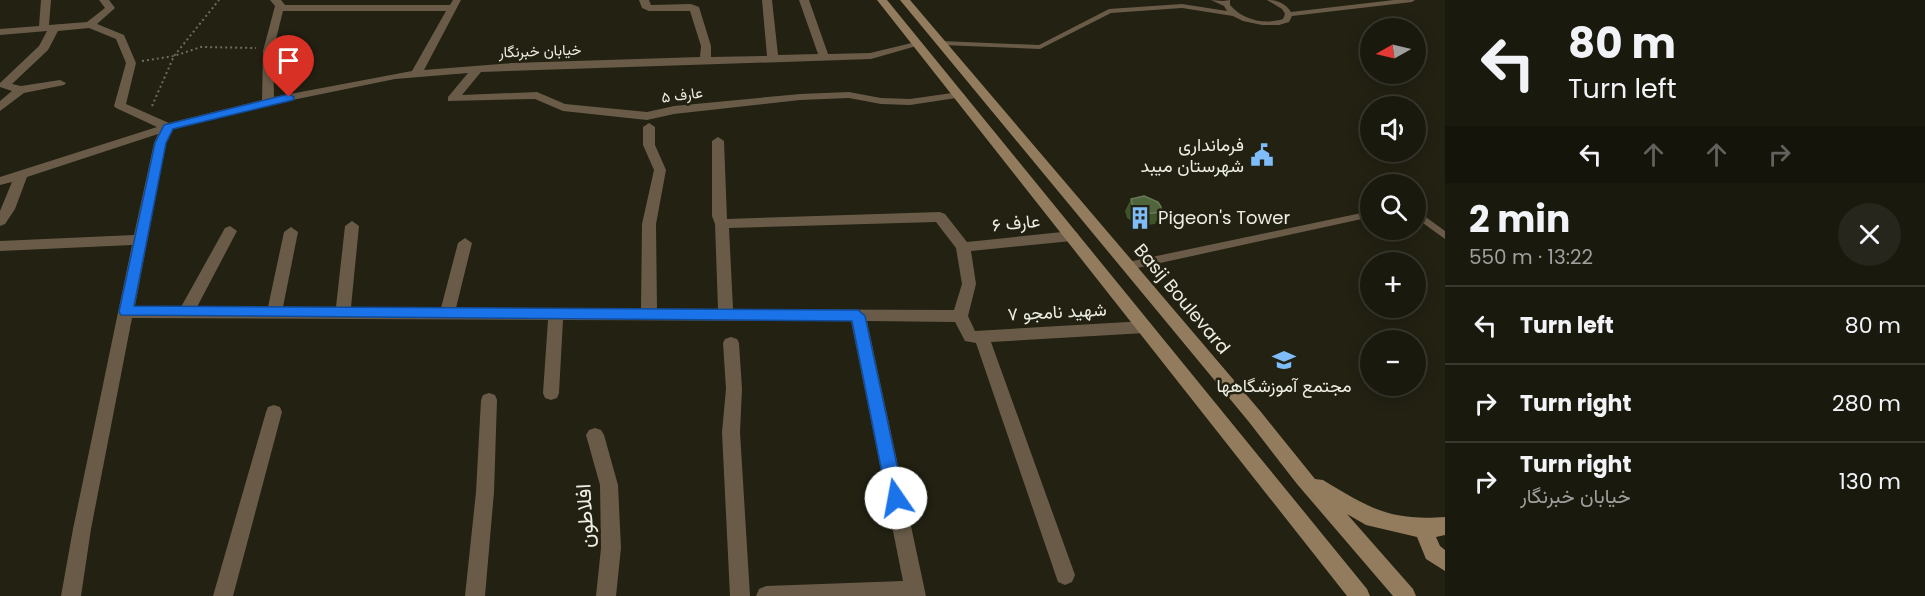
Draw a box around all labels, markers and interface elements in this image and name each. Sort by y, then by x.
text: 80 m [1568,14,1676,73]
north arrow [1360,18,1426,84]
map controls [1360,18,1426,396]
icon: left [1469,24,1547,102]
pin [263,35,314,97]
street label: خیابان خبرنگار [497,39,582,62]
icon: arrive [272,44,305,77]
text: Turn left [1568,70,1677,107]
street label: عارف ۵ [660,81,704,108]
button: sound [1360,96,1426,162]
place label: فرمانداری شهرستان میبد [1141,132,1244,178]
icon: left [1574,138,1607,171]
icon: ahead [1637,138,1670,171]
icon: ahead [1700,138,1733,171]
icon: right [1763,138,1796,171]
public building icon: فرمانداری شهرستان میبد [1249,142,1275,168]
button: search [1360,174,1426,240]
text: 2 min [1469,194,1570,245]
button: close [1838,203,1901,266]
building icon: Pigeon's Tower [1127,205,1153,231]
place label: Pigeon's Tower [1158,205,1290,230]
street label: عارف ۶ [991,208,1041,237]
street label: Basij Boulevard [1129,238,1236,359]
text: 550 m · 13:22 [1469,243,1593,271]
button: + [1360,252,1426,318]
street label: شهید نامجو ۷ [1007,296,1107,327]
icon: left [1469,309,1502,342]
text: Turn left [1520,310,1614,341]
text: 80 m [1845,310,1901,341]
button: − [1360,330,1426,396]
school or university icon: مجتمع آموزشگاهها [1271,347,1297,373]
place label: مجتمع آموزشگاهها [1216,373,1352,398]
icon: right [1469,387,1502,420]
text: Turn right [1520,388,1631,419]
text: 280 m [1832,388,1901,419]
text: Turn right [1520,449,1631,480]
icon: right [1469,465,1502,498]
position arrow [864,466,928,530]
text: 130 m [1839,466,1901,497]
text: خیابان خبرنگار [1520,482,1631,510]
street label: افلاطون [568,483,601,549]

